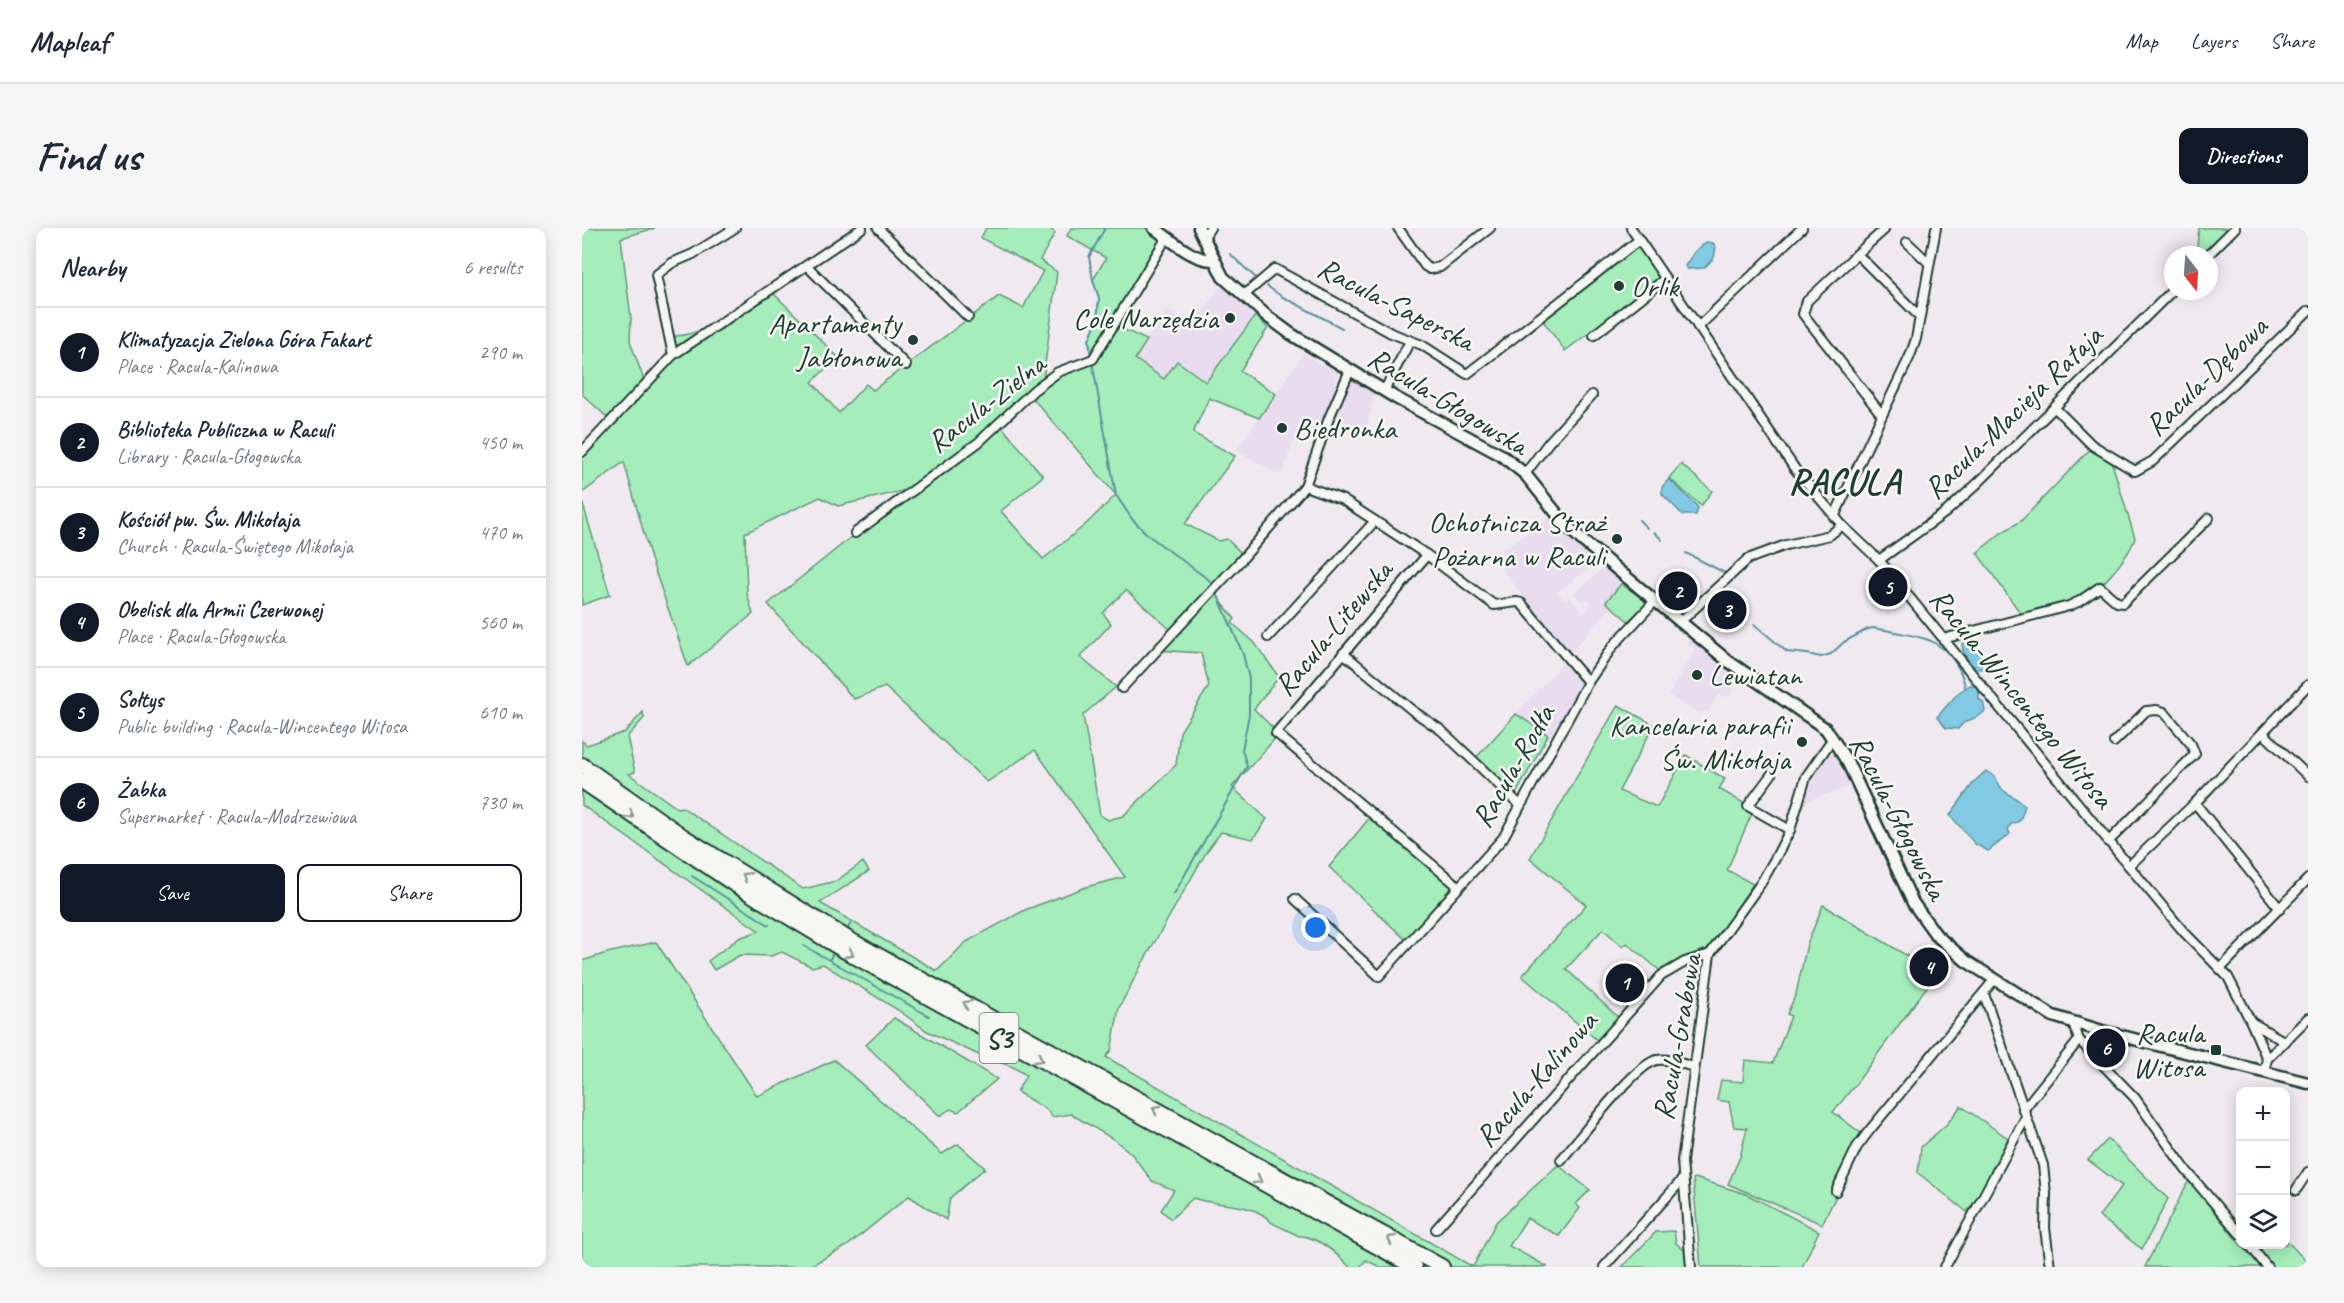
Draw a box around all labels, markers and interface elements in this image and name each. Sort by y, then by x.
text: Mapleaf [30,24,108,59]
text: Map [2125,28,2158,54]
text: Layers [2191,28,2237,54]
text: Share [2270,28,2314,54]
button: Directions [2179,128,2308,184]
text: Find us [36,130,141,183]
north arrow [2164,246,2218,300]
street label: Racula-Saperska [1311,248,1483,361]
text: Nearby [60,251,125,284]
text: 6 results [463,255,522,280]
place label: Orlik [1631,267,1680,305]
marker: Orlik [1612,279,1626,293]
place label: Cole Narzędzia [1073,299,1220,337]
place label: Apartamenty Jabłonowa [769,304,904,376]
street label: Racula-Dębowa [2137,307,2277,444]
marker: Cole Narzędzia [1223,311,1237,325]
street label: Racula-Macieja Rataja [1916,316,2112,507]
text: Klimatyzacja Zielona Góra Fakart [117,326,371,354]
marker: Apartamenty Jabłonowa [906,333,920,347]
street label: Racula-Głogowska [1361,338,1537,465]
text: 1 [75,340,84,365]
text: 290 m [479,340,522,365]
street label: Racula-Zielna [919,343,1055,461]
text: Place · Racula-Kalinowa [117,354,278,379]
place label: Biedronka [1294,409,1398,447]
text: Biblioteka Publiczna w Raculi [117,416,334,444]
marker: Biedronka [1275,421,1289,435]
text: 2 [75,430,84,455]
text: 450 m [479,430,522,455]
text: Library · Racula-Głogowska [117,444,301,469]
district label: RACULA [1788,459,1903,505]
place label: Ochotnicza Straż Pożarna w Raculi [1428,503,1609,575]
text: Kościół pw. Św. Mikołaja [117,506,299,534]
text: 3 [75,520,84,545]
text: 470 m [479,520,522,545]
marker: Ochotnicza Straż Pożarna w Raculi [1610,532,1624,546]
text: Church · Racula-Świętego Mikołaja [117,534,353,559]
street label: Racula-Litewska [1265,550,1402,703]
pin: 5 [1868,564,1908,610]
pin: 2 [1658,568,1698,614]
street label: Racula-Wincentego Witosa [1921,580,2124,817]
pin: 3 [1708,588,1746,632]
text: Obelisk dla Armii Czerwonej [117,596,323,624]
text: 4 [75,610,84,635]
text: 560 m [479,610,522,635]
text: Place · Racula-Głogowska [117,624,286,649]
place label: Lewiatan [1709,656,1803,694]
marker: Lewiatan [1690,668,1704,682]
text: Sołtys [117,686,163,714]
street label: Racula-Rodła [1463,696,1564,834]
text: 5 [75,700,84,725]
text: 610 m [479,700,522,725]
place label: Kancelaria parafii Św. Mikołaja [1609,706,1793,778]
text: Public building · Racula-Wincentego Witosa [117,714,407,739]
street label: Racula-Głogowska [1841,728,1958,908]
marker: Kancelaria parafii Św. Mikołaja [1795,735,1809,749]
text: Żabka [117,776,165,804]
text: 6 [75,790,84,815]
text: 730 m [479,790,522,815]
text: Supermarket · Racula-Modrzewiowa [117,804,356,829]
one-way arrow [624,807,634,819]
button: Save [60,864,285,922]
button: Share [297,864,522,922]
one-way arrow [742,872,753,883]
your location [1301,913,1330,942]
pin: 4 [1910,944,1948,990]
one-way arrow [844,947,854,958]
street label: Racula-Grabowa [1644,948,1711,1123]
pin: 1 [1606,960,1644,1005]
one-way arrow [962,1000,973,1011]
street label: Racula-Kalinowa [1467,1002,1607,1155]
road number: S3 [980,1013,1018,1063]
place label: Racula Witosa [2133,1014,2207,1086]
pin: 6 [2086,1026,2126,1070]
marker: Racula Witosa [2209,1043,2223,1057]
one-way arrow [1032,1052,1043,1063]
map controls [2236,1087,2290,1249]
button: + [2236,1087,2290,1141]
one-way arrow [1151,1104,1162,1116]
button: − [2236,1141,2290,1195]
one-way arrow [1252,1173,1262,1185]
button: layers [2236,1195,2290,1249]
one-way arrow [1387,1234,1397,1246]

